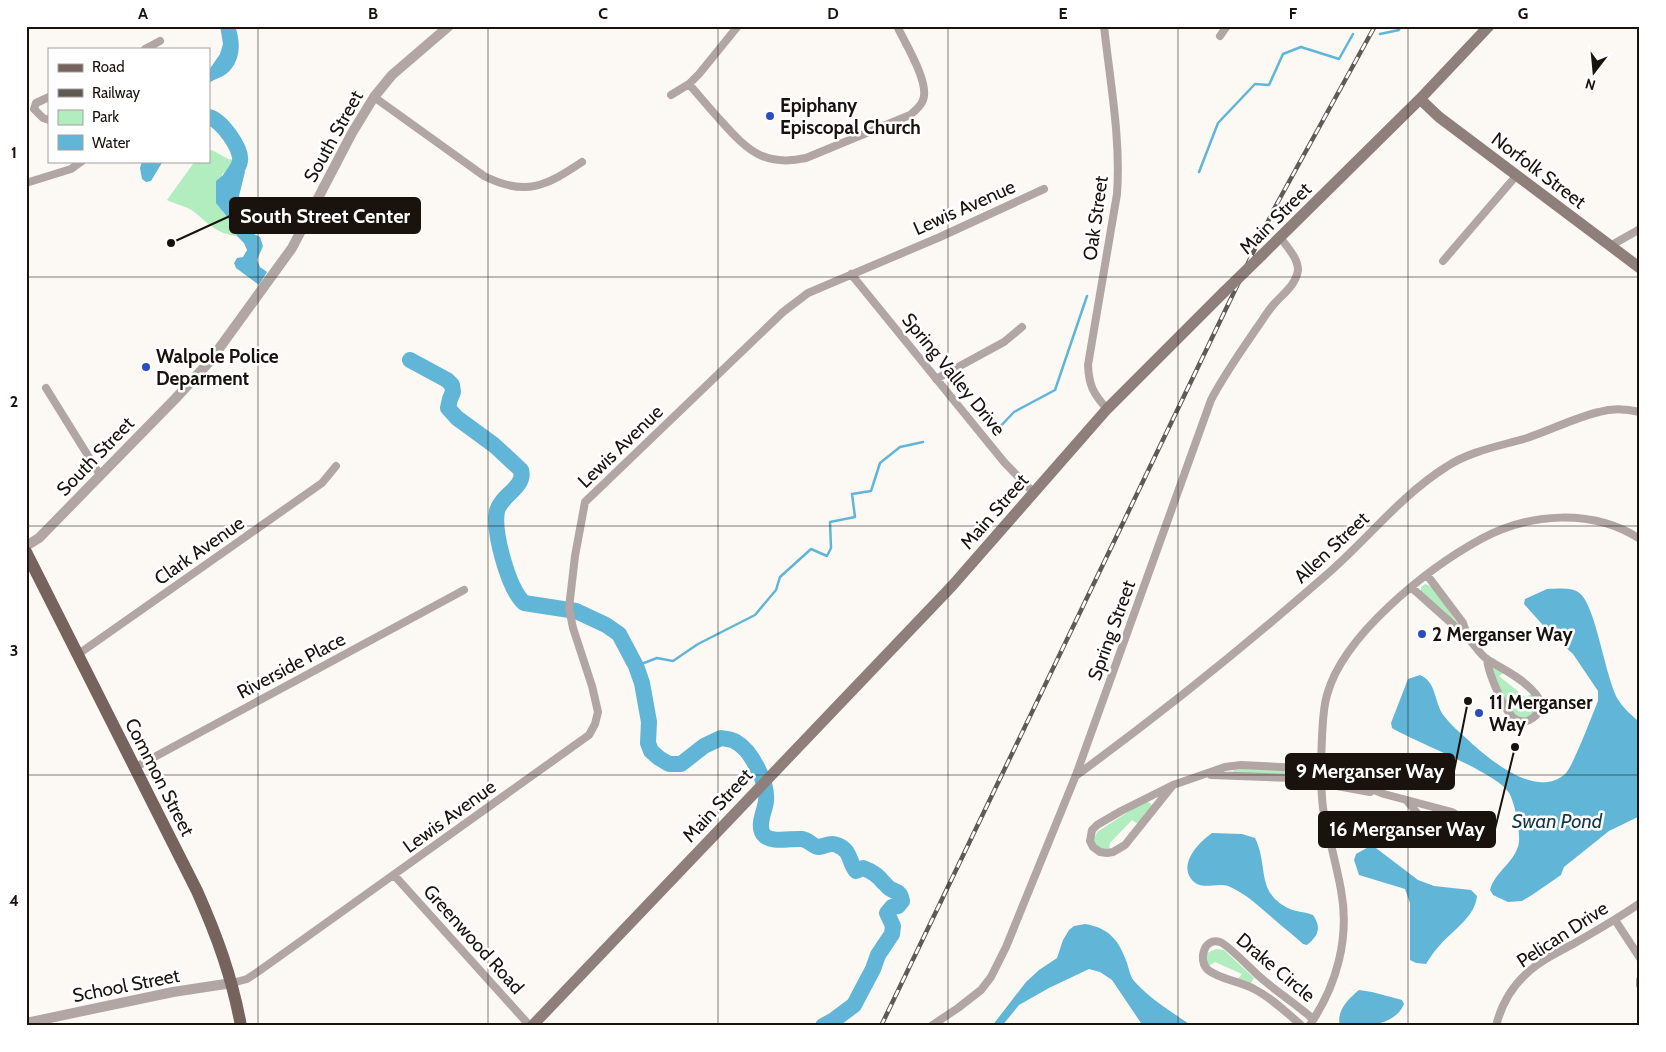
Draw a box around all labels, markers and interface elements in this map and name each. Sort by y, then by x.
text: A [138,4,148,23]
text: B [368,4,378,23]
text: C [598,4,608,23]
text: D [827,4,839,23]
text: E [1058,4,1068,23]
text: F [1289,4,1298,23]
text: G [1518,4,1528,23]
legend [48,48,210,162]
north arrow [1568,48,1618,98]
text: Road [92,58,125,76]
text: N [1583,74,1598,95]
text: Railway [92,84,141,102]
street label: South Street [299,86,368,186]
place label: Epiphany Episcopal Church [780,94,921,139]
text: Park [92,108,119,126]
marker: Epiphany Episcopal Church [764,110,776,122]
street label: Norfolk Street [1487,127,1591,214]
text: Water [92,134,130,152]
text: 1 [11,143,17,162]
street label: Oak Street [1078,174,1113,262]
street label: Lewis Avenue [910,175,1019,240]
street label: Main Street [1235,177,1316,259]
callout: South Street Center [230,198,420,233]
text: South Street Center [240,204,410,228]
street label: Spring Valley Drive [897,308,1010,440]
place label: Walpole Police Deparment [156,345,279,390]
marker: Walpole Police Deparment [140,361,152,373]
text: 2 [10,392,18,411]
street label: Lewis Avenue [573,400,668,493]
street label: South Street [52,411,139,501]
street label: Main Street [955,469,1034,554]
street label: Allen Street [1289,507,1374,588]
street label: Clark Avenue [150,511,249,590]
street label: Spring Street [1083,576,1140,683]
place label: 2 Merganser Way [1432,623,1573,646]
street label: Riverside Place [233,627,350,704]
marker: 2 Merganser Way [1416,628,1428,640]
text: 3 [10,641,18,660]
place label: 11 Merganser Way [1489,691,1593,736]
marker: 11 Merganser Way [1473,707,1485,719]
street label: Common Street [120,714,199,841]
callout: 9 Merganser Way [1286,754,1454,789]
text: 9 Merganser Way [1296,759,1445,783]
street label: Main Street [678,763,758,847]
street label: Lewis Avenue [398,775,500,858]
water label: Swan Pond [1512,809,1603,833]
callout: 16 Merganser Way [1319,812,1495,847]
text: 16 Merganser Way [1329,817,1485,841]
street label: Greenwood Road [419,880,529,999]
text: 4 [9,891,19,910]
street label: Pelican Drive [1512,896,1612,972]
street label: Drake Circle [1232,928,1320,1007]
street label: School Street [71,964,182,1007]

